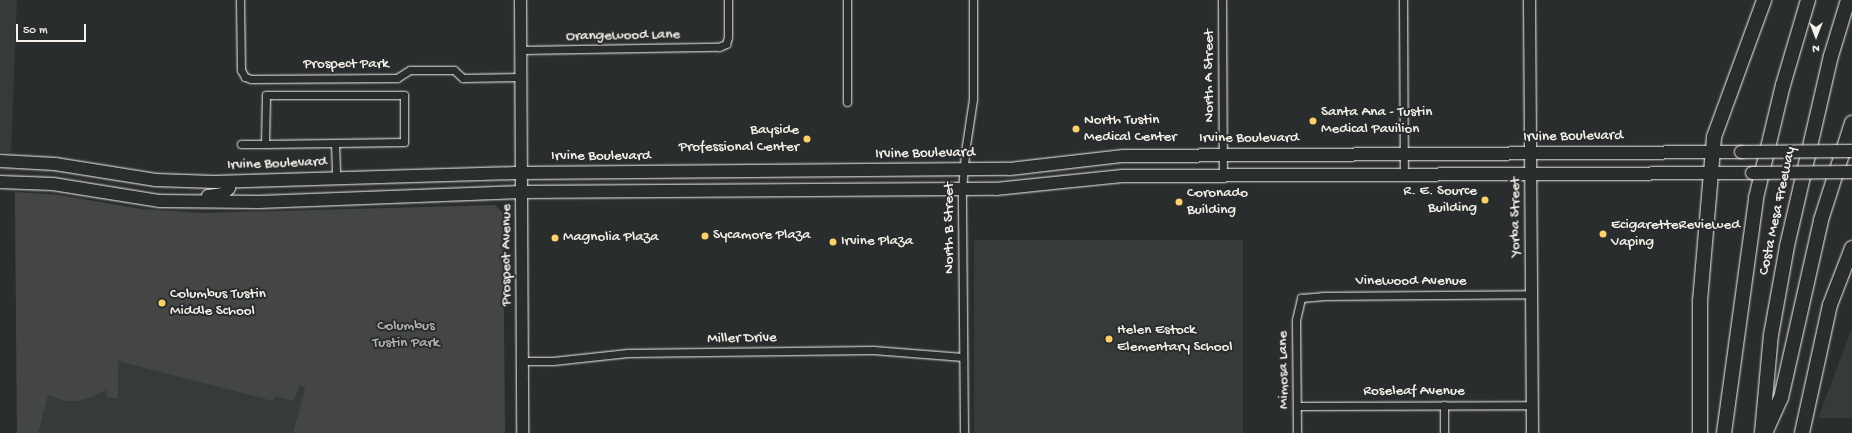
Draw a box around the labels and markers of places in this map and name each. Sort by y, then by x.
place label: Santa Ana - Tustin Medical Pavilion [1321,103,1432,138]
place label: North Tustin Medical Center [1084,111,1177,146]
marker: Santa Ana - Tustin Medical Pavilion [1308,116,1318,126]
place label: Bayside Professional Center [679,121,799,156]
marker: North Tustin Medical Center [1071,124,1081,134]
marker: Bayside Professional Center [802,134,812,144]
place label: R. E. Source Building [1403,182,1477,217]
place label: Coronado Building [1187,184,1248,219]
marker: R. E. Source Building [1480,195,1490,205]
marker: Coronado Building [1174,197,1184,207]
place label: EcigaretteReviewed Vaping [1611,216,1740,251]
place label: Sycamore Plaza [713,227,811,245]
place label: Magnolia Plaza [563,229,658,247]
marker: EcigaretteReviewed Vaping [1598,229,1608,239]
marker: Sycamore Plaza [700,231,710,241]
marker: Magnolia Plaza [550,233,560,243]
place label: Irvine Plaza [841,233,913,251]
marker: Irvine Plaza [828,237,838,247]
place label: Columbus Tustin Middle School [170,285,266,320]
marker: Columbus Tustin Middle School [157,298,167,308]
place label: Helen Estock Elementary School [1117,321,1233,356]
marker: Helen Estock Elementary School [1104,334,1114,344]

